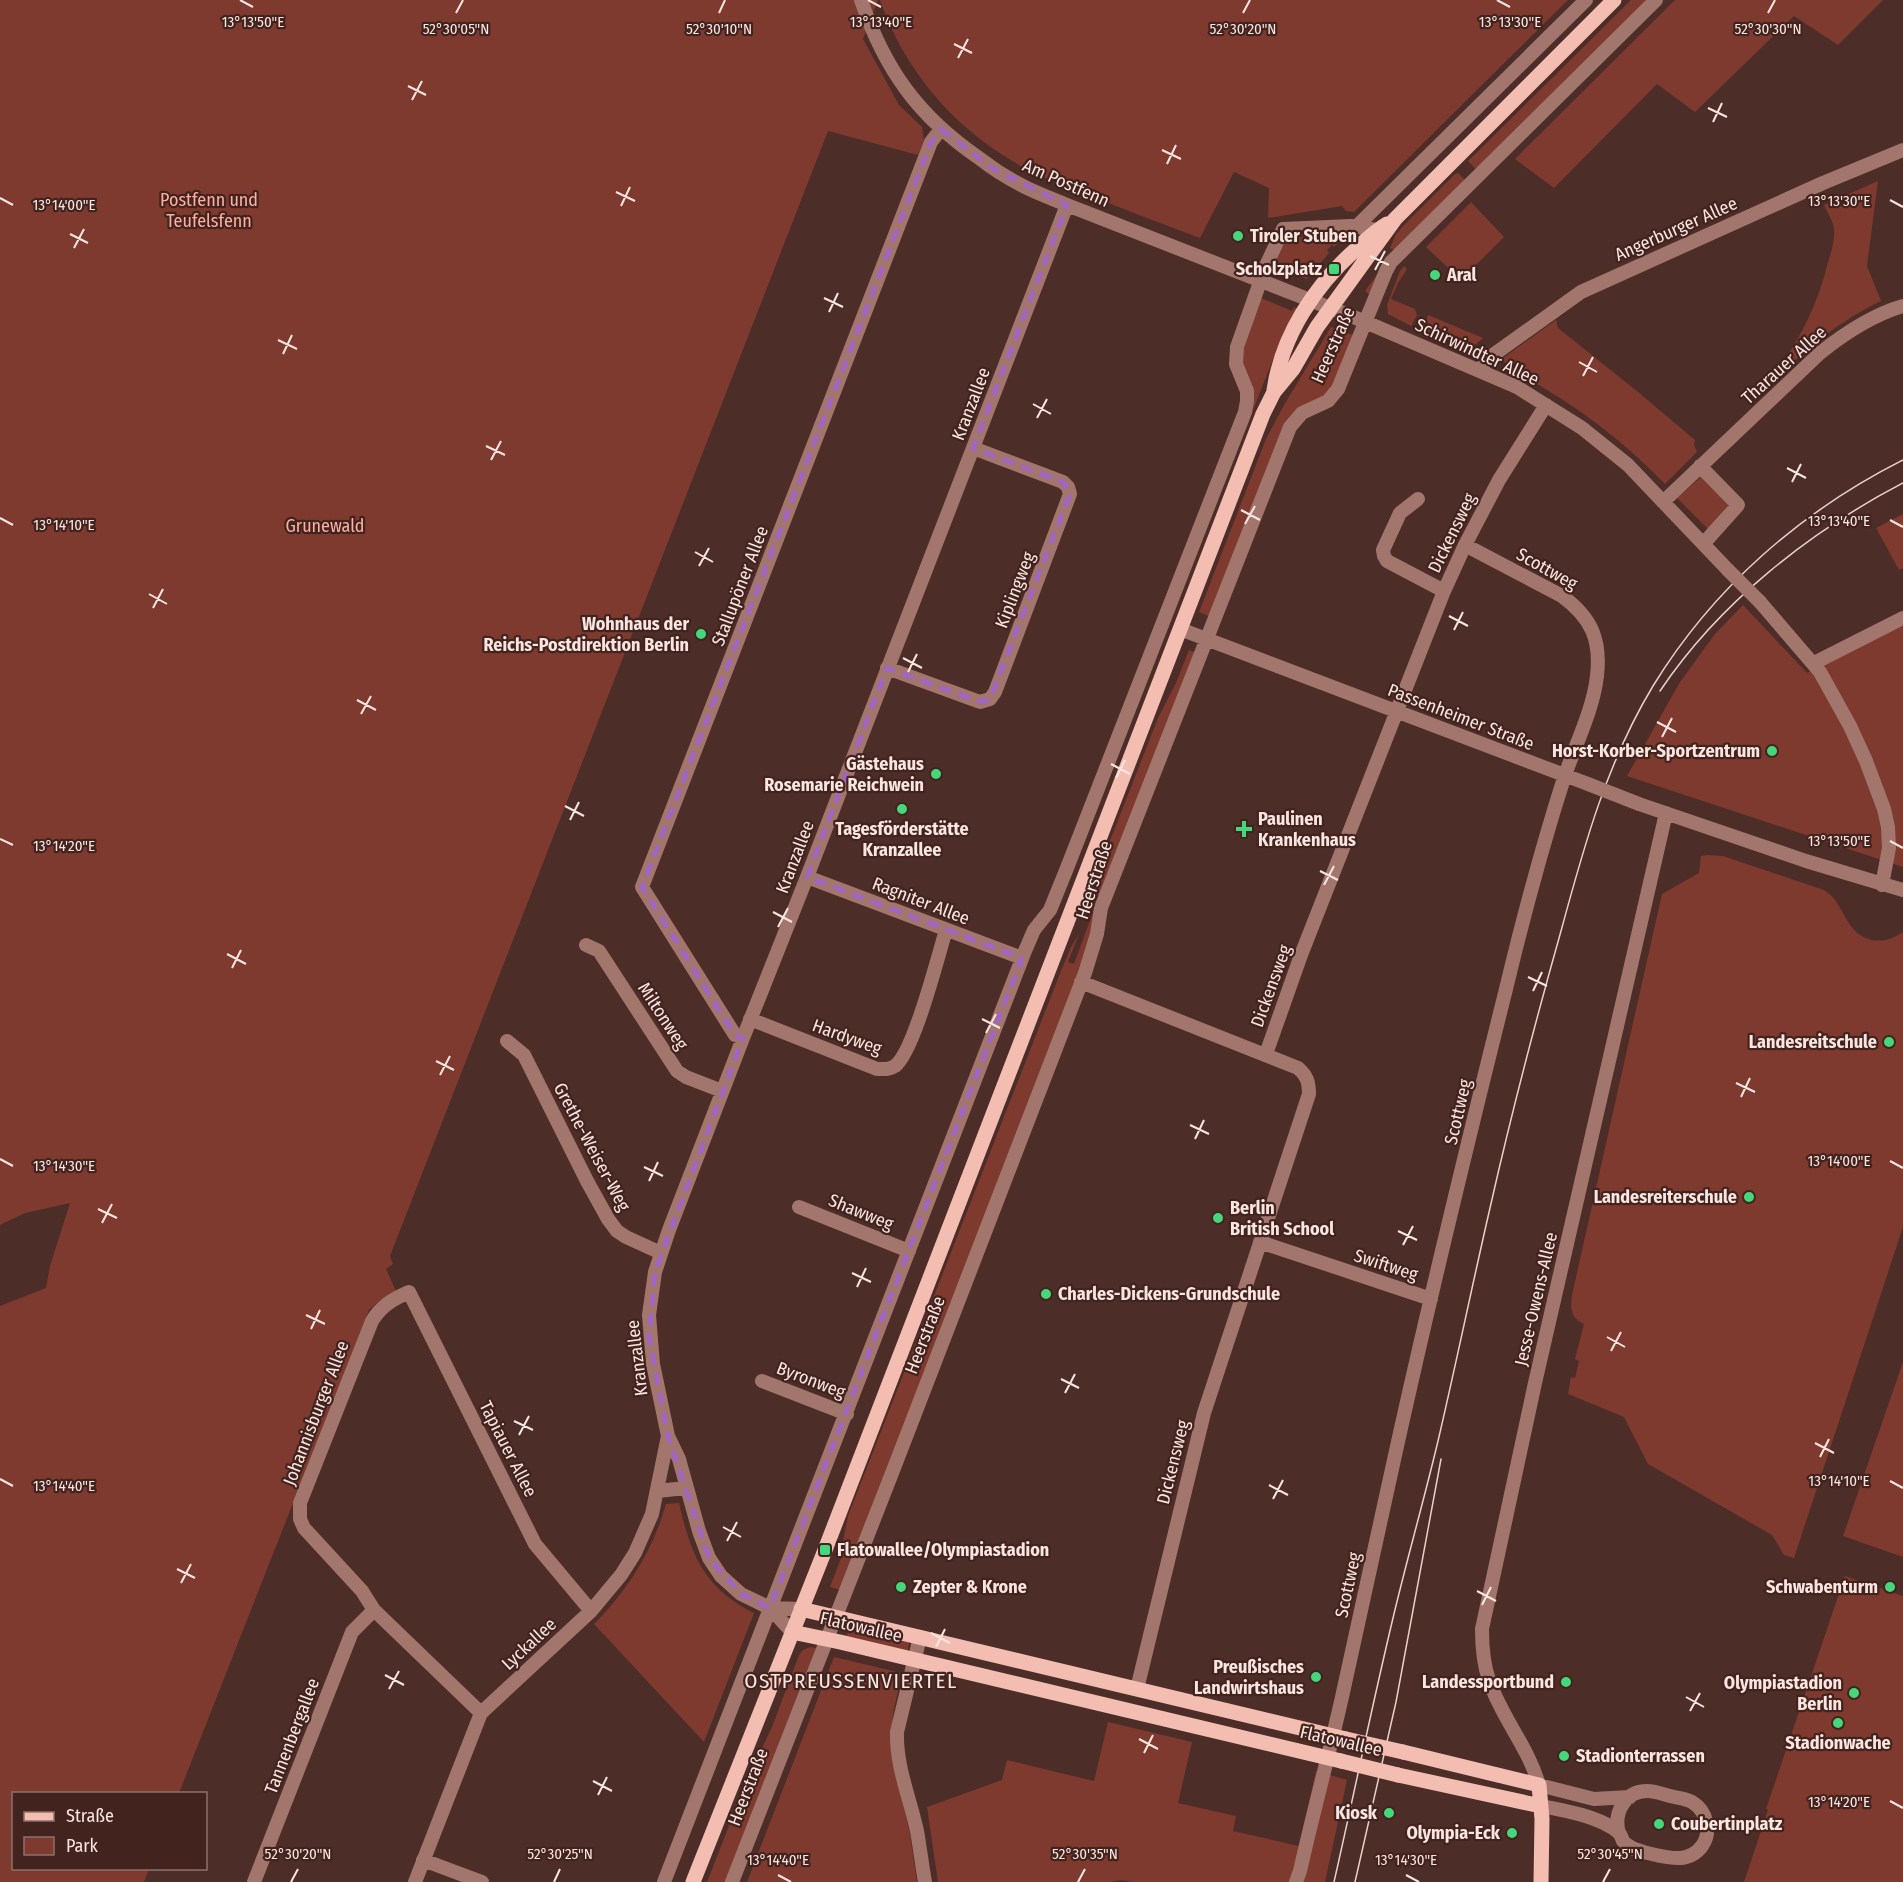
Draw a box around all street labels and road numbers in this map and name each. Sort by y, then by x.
street label: Am Postfenn [1019,154,1113,212]
street label: Angerburger Allee [1611,192,1741,266]
street label: Heerstraße [1306,303,1360,387]
street label: Schirwindter Allee [1412,314,1543,390]
street label: Tharauer Allee [1737,321,1831,409]
street label: Kranzallee [947,364,995,444]
street label: Dickensweg [1423,489,1481,576]
street label: Stallupöner Allee [707,523,773,649]
street label: Scottweg [1513,543,1582,595]
street label: Kiplingweg [990,548,1040,631]
street label: Passenheimer Straße [1385,679,1537,755]
street label: Kranzallee [771,817,819,897]
street label: Heerstraße [1071,838,1117,922]
street label: Ragniter Allee [869,872,973,930]
street label: Dickensweg [1246,941,1296,1030]
street label: Miltonweg [633,978,693,1054]
street label: Hardyweg [809,1014,885,1060]
street label: Scottweg [1440,1077,1476,1147]
street label: Grethe-Weiser-Weg [549,1079,635,1215]
street label: Shawweg [825,1189,897,1235]
street label: Jesse-Owens-Allee [1510,1230,1562,1368]
street label: Swiftweg [1351,1244,1421,1286]
street label: Heerstraße [900,1293,950,1377]
street label: Kranzallee [621,1319,653,1397]
street label: Johannisburger Allee [278,1337,354,1488]
street label: Byronweg [774,1357,849,1403]
street label: Tapiauer Allee [474,1397,542,1501]
street label: Dickensweg [1152,1417,1194,1506]
street label: Scottweg [1330,1550,1366,1620]
street label: Flatowallee [818,1607,904,1647]
street label: Lyckallee [497,1613,561,1675]
street label: Tannenbergallee [260,1675,324,1797]
street label: Flatowallee [1298,1721,1384,1761]
street label: Heerstraße [723,1745,773,1829]

